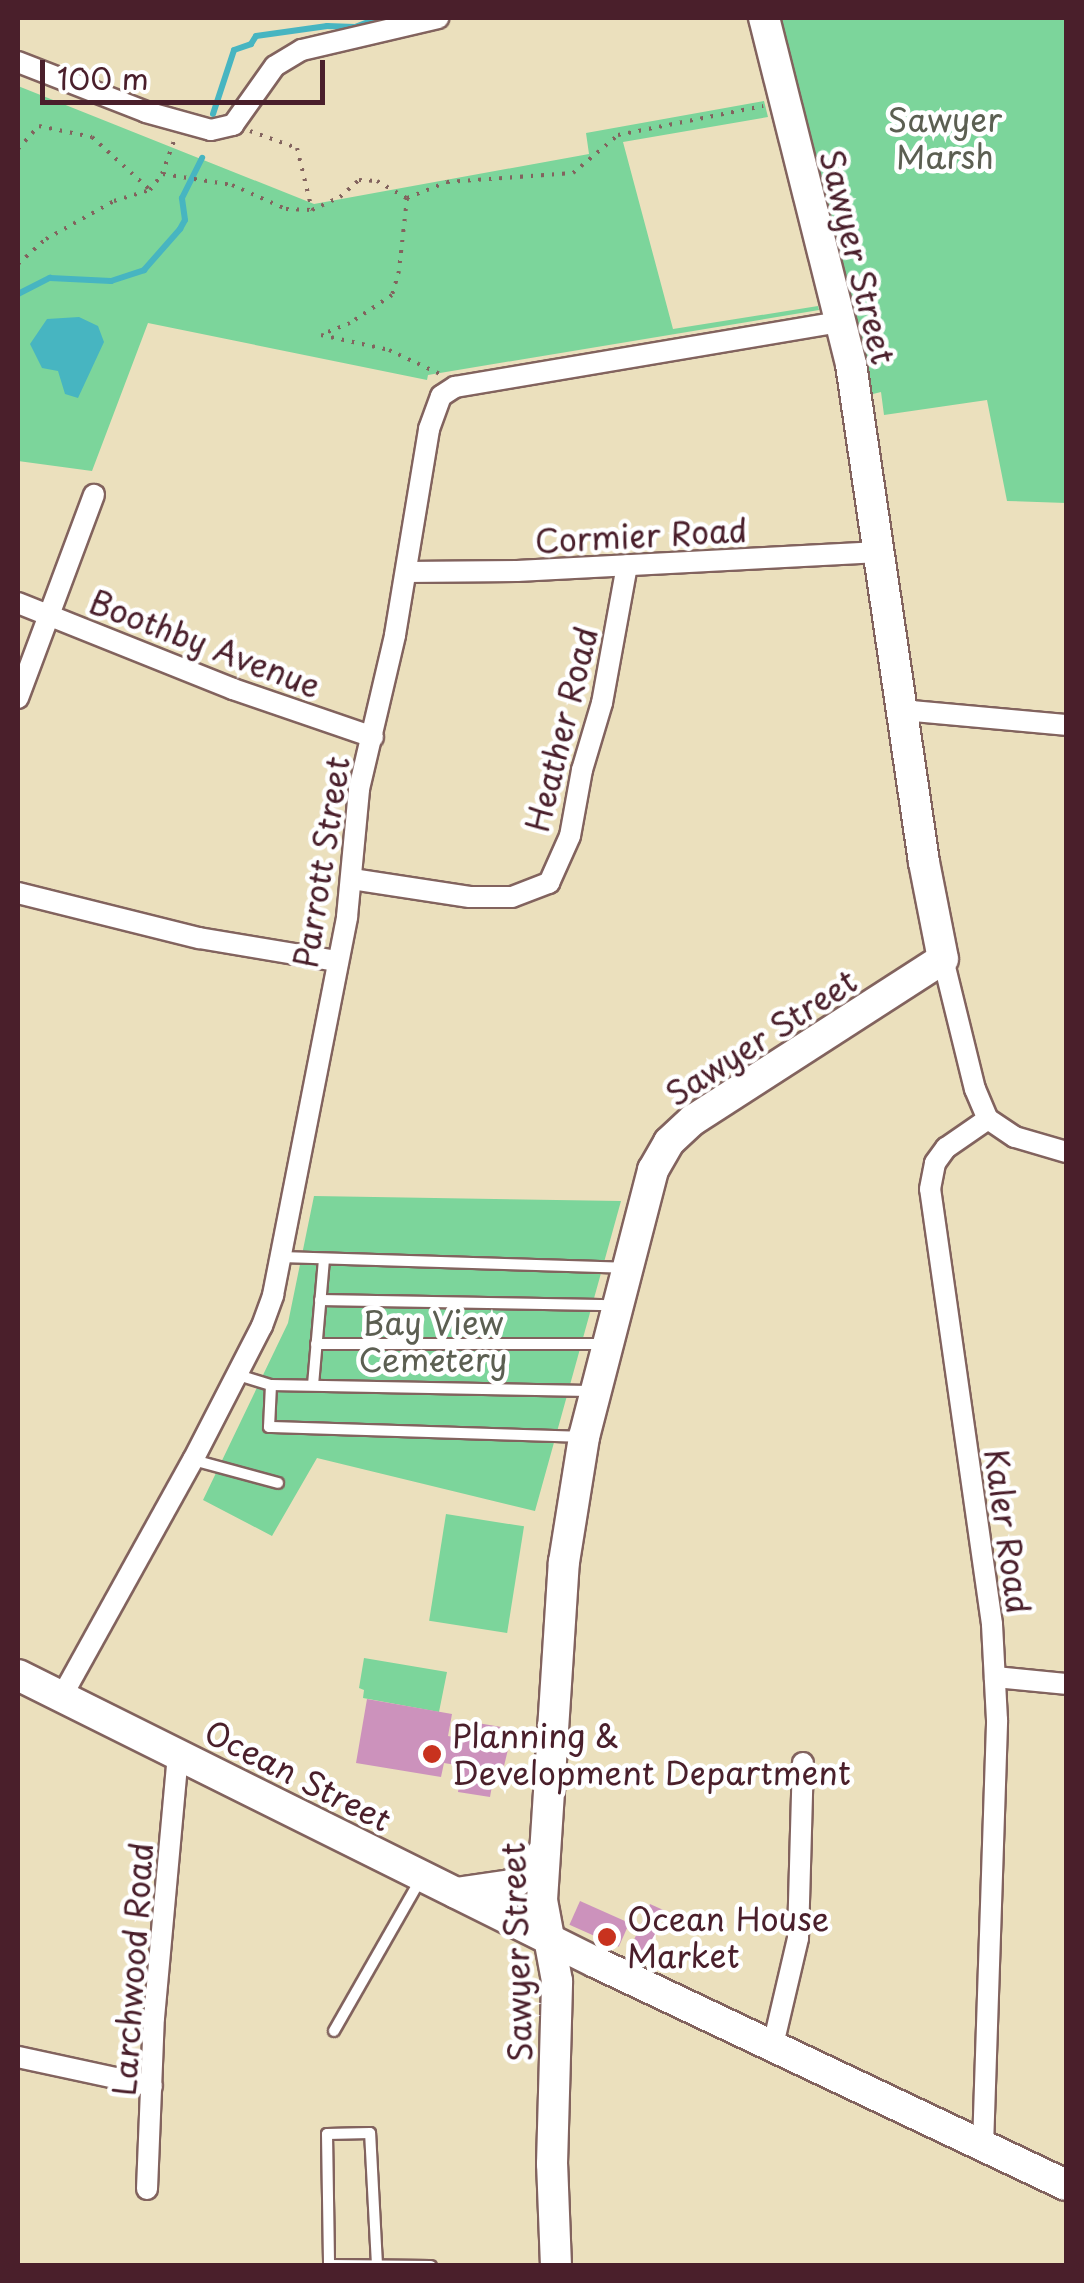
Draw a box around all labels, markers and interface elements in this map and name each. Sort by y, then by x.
scale bar [45,40,330,102]
text: 100 m [57,55,149,100]
park label: Sawyer Marsh [888,101,1002,176]
street label: Sawyer Street [813,145,903,369]
street label: Cormier Road [533,510,749,560]
street label: Boothby Avenue [84,581,326,705]
street label: Heather Road [517,622,605,836]
street label: Parrott Street [285,753,357,971]
street label: Sawyer Street [658,961,864,1113]
park label: Bay View Cemetery [358,1304,508,1379]
street label: Kaler Road [977,1444,1039,1618]
street label: Ocean Street [198,1711,398,1839]
place label: Planning & Development Department [452,1717,850,1792]
marker: Planning & Development Department [421,1743,443,1765]
street label: Larchwood Road [104,1840,160,2098]
street label: Sawyer Street [493,1841,539,2063]
place label: Ocean House Market [627,1900,830,1975]
marker: Ocean House Market [596,1926,618,1948]

